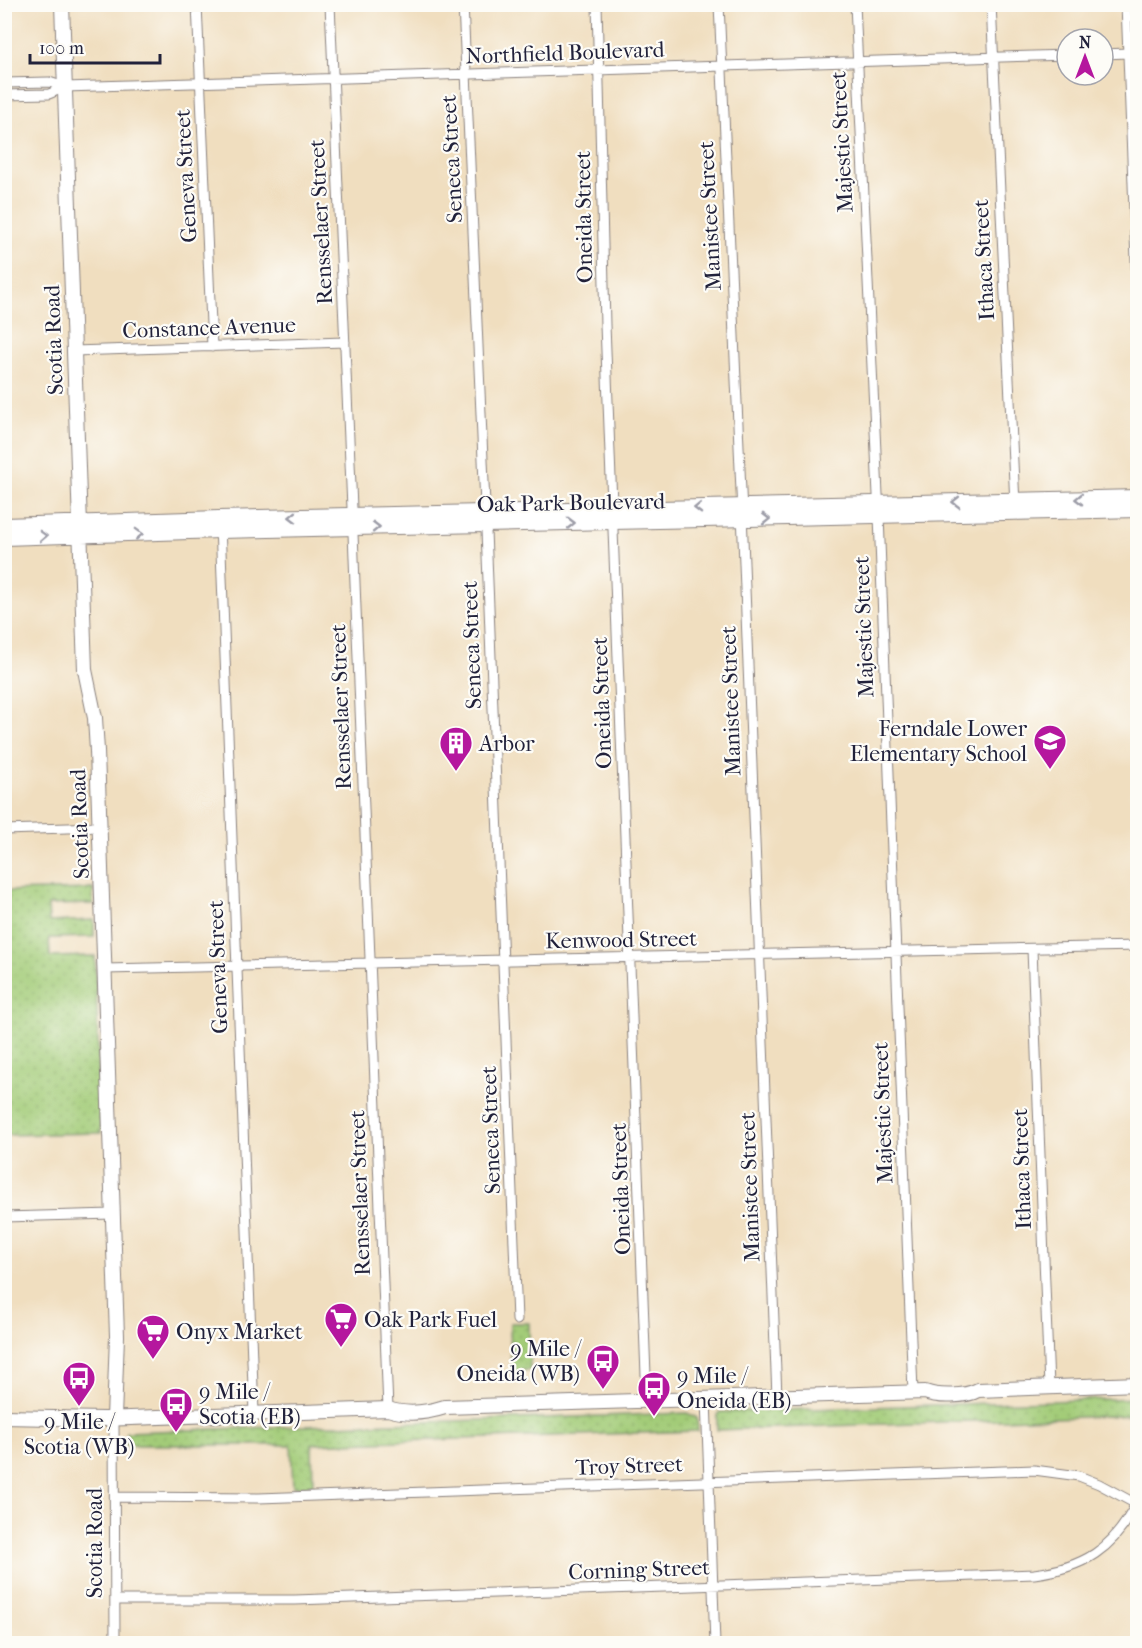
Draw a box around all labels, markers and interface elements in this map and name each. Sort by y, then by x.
scale bar [30,27,160,65]
north arrow [1055,27,1115,87]
text: N [1079,33,1092,52]
street label: Northfield Boulevard [465,36,666,69]
text: 100 m [39,38,84,59]
street label: Majestic Street [825,70,859,213]
street label: Seneca Street [436,94,468,224]
street label: Geneva Street [170,108,202,243]
street label: Rensselaer Street [304,138,338,305]
street label: Manistee Street [693,140,727,292]
street label: Oneida Street [570,150,598,283]
street label: Ithaca Street [968,199,1000,321]
street label: Scotia Road [39,283,69,396]
street label: Constance Avenue [122,312,296,344]
street label: Oak Park Boulevard [477,488,666,518]
one-way arrow [1075,493,1084,505]
one-way arrow [952,496,961,508]
one-way arrow [694,502,703,515]
one-way arrow [289,511,298,523]
one-way arrow [761,513,770,525]
one-way arrow [566,517,575,530]
one-way arrow [372,521,381,533]
one-way arrow [135,527,144,540]
one-way arrow [38,530,47,543]
street label: Majestic Street [849,556,879,698]
street label: Seneca Street [457,580,487,710]
street label: Rensselaer Street [325,624,357,790]
street label: Manistee Street [715,625,747,776]
street label: Oneida Street [587,636,617,770]
place label: Ferndale Lower Elementary School [850,716,1028,767]
school or university icon: Ferndale Lower Elementary School [1032,723,1068,770]
building icon: Arbor [438,725,474,772]
place label: Arbor [478,731,535,757]
street label: Scotia Road [65,767,95,880]
street label: Geneva Street [203,900,233,1034]
street label: Kenwood Street [545,926,697,954]
street label: Majestic Street [868,1042,898,1184]
street label: Seneca Street [476,1065,506,1195]
street label: Ithaca Street [1007,1108,1037,1230]
street label: Rensselaer Street [344,1110,376,1276]
street label: Manistee Street [734,1111,766,1262]
street label: Oneida Street [606,1122,636,1256]
supermarket icon: Oak Park Fuel [323,1301,359,1348]
place label: Oak Park Fuel [364,1307,497,1333]
supermarket icon: Onyx Market [135,1313,171,1360]
place label: Onyx Market [176,1319,303,1345]
place label: 9 Mile / Oneida (WB) [457,1336,582,1387]
bus stop icon: 9 Mile / Oneida (WB) [585,1343,621,1390]
bus stop icon: 9 Mile / Scotia (WB) [61,1360,97,1407]
place label: 9 Mile / Oneida (EB) [677,1363,791,1414]
bus stop icon: 9 Mile / Oneida (EB) [636,1370,672,1417]
place label: 9 Mile / Scotia (EB) [199,1379,301,1430]
bus stop icon: 9 Mile / Scotia (EB) [158,1386,194,1433]
place label: 9 Mile / Scotia (WB) [24,1409,134,1460]
street label: Troy Street [575,1451,683,1481]
street label: Scotia Road [82,1487,108,1598]
street label: Corning Street [568,1555,710,1585]

